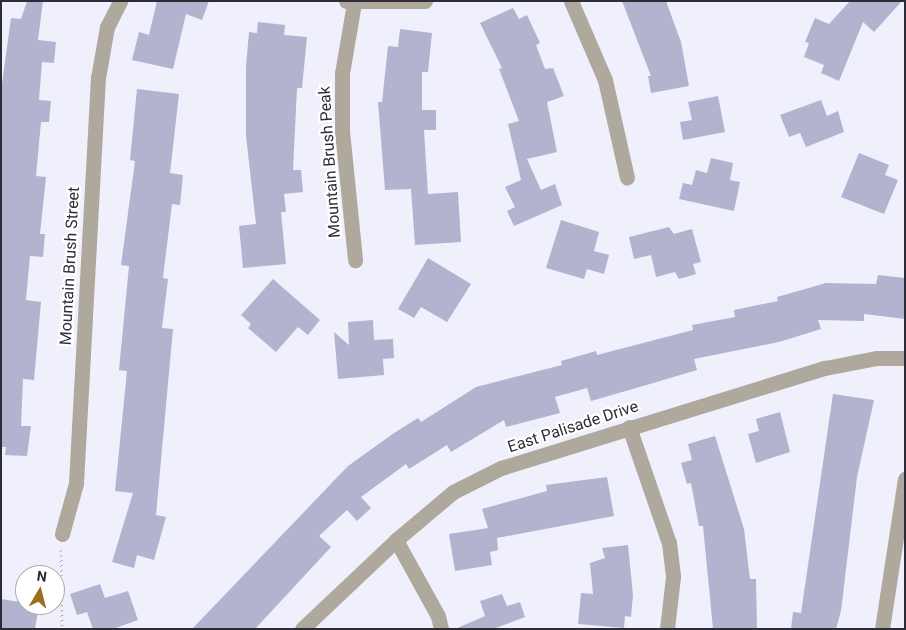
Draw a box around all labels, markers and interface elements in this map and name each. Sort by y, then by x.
street label: Mountain Brush Peak [315,86,345,238]
street label: Mountain Brush Street [56,186,84,346]
street label: East Palisade Drive [505,397,641,457]
north arrow [15,565,65,615]
text: N [36,568,48,585]

